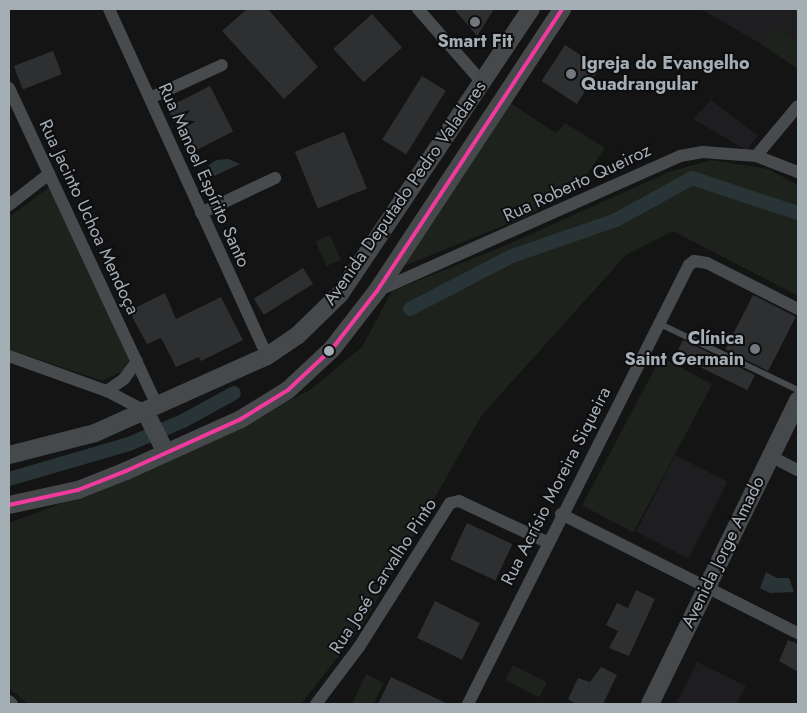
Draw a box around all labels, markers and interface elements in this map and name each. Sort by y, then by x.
marker: Smart Fit [469,16,481,28]
place label: Smart Fit [438,30,512,52]
place label: Igreja do Evangelho Quadrangular [581,53,750,96]
marker: Igreja do Evangelho Quadrangular [565,68,577,80]
street label: Avenida Deputado Pedro Valadares [319,77,491,309]
street label: Rua Manoel Espírito Santo [154,79,254,271]
street label: Rua Jacinto Uchoa Mendoça [34,116,144,318]
street label: Rua Roberto Queiroz [500,139,654,227]
place label: Clínica Saint Germain [624,328,744,370]
marker: Clínica Saint Germain [748,342,762,356]
unlabelled marker [324,346,334,356]
street label: Rua Acrísio Moreira Siqueira [497,383,615,589]
street label: Avenida Jorge Amado [677,473,769,631]
street label: Rua José Carvalho Pinto [325,494,441,658]

